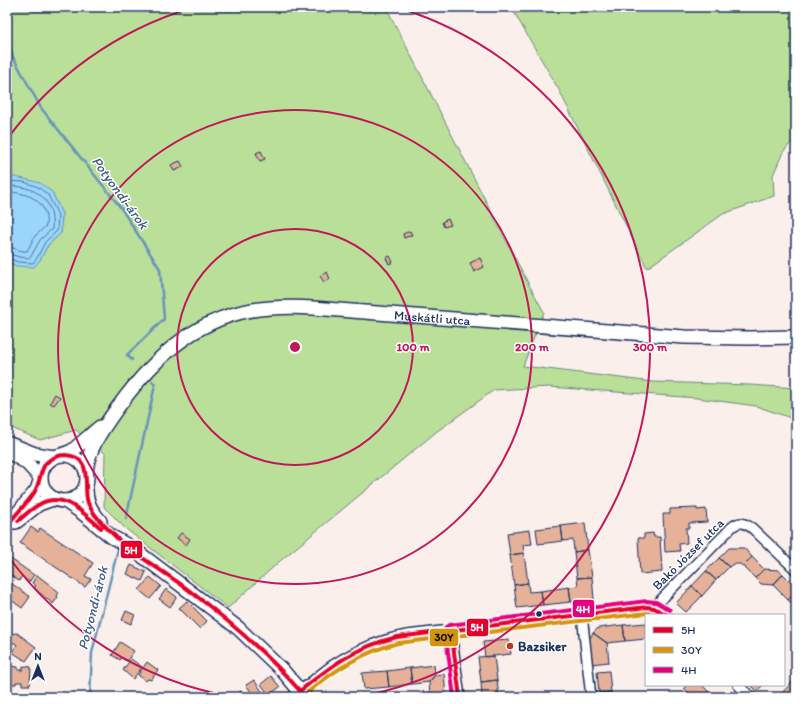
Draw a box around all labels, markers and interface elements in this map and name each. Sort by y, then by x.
water label: Potyondi-árok [88,153,152,233]
street label: Muskátli utca [394,307,471,328]
centre of rings [288,340,302,354]
text: 100 m [396,340,430,354]
text: 200 m [515,340,550,354]
text: 300 m [633,340,668,354]
street label: Bakó József utca [649,515,727,593]
line badge: 5H [120,540,143,559]
text: 5H [124,544,138,557]
water label: Potyondi-árok [74,564,112,652]
line badge: 4H [572,599,595,618]
text: 4H [576,603,590,616]
unlabelled marker [534,609,544,619]
legend [645,614,785,686]
line badge: 5H [466,618,489,637]
text: 5H [470,621,484,634]
text: 5H [681,623,696,637]
line badge: 30Y [429,628,459,647]
text: 30Y [434,631,454,644]
place label: Bazsiker [518,639,567,654]
marker: Bazsiker [505,641,515,651]
text: 30Y [681,643,702,657]
north arrow [18,646,58,686]
text: N [34,650,42,663]
text: 4H [681,663,697,677]

